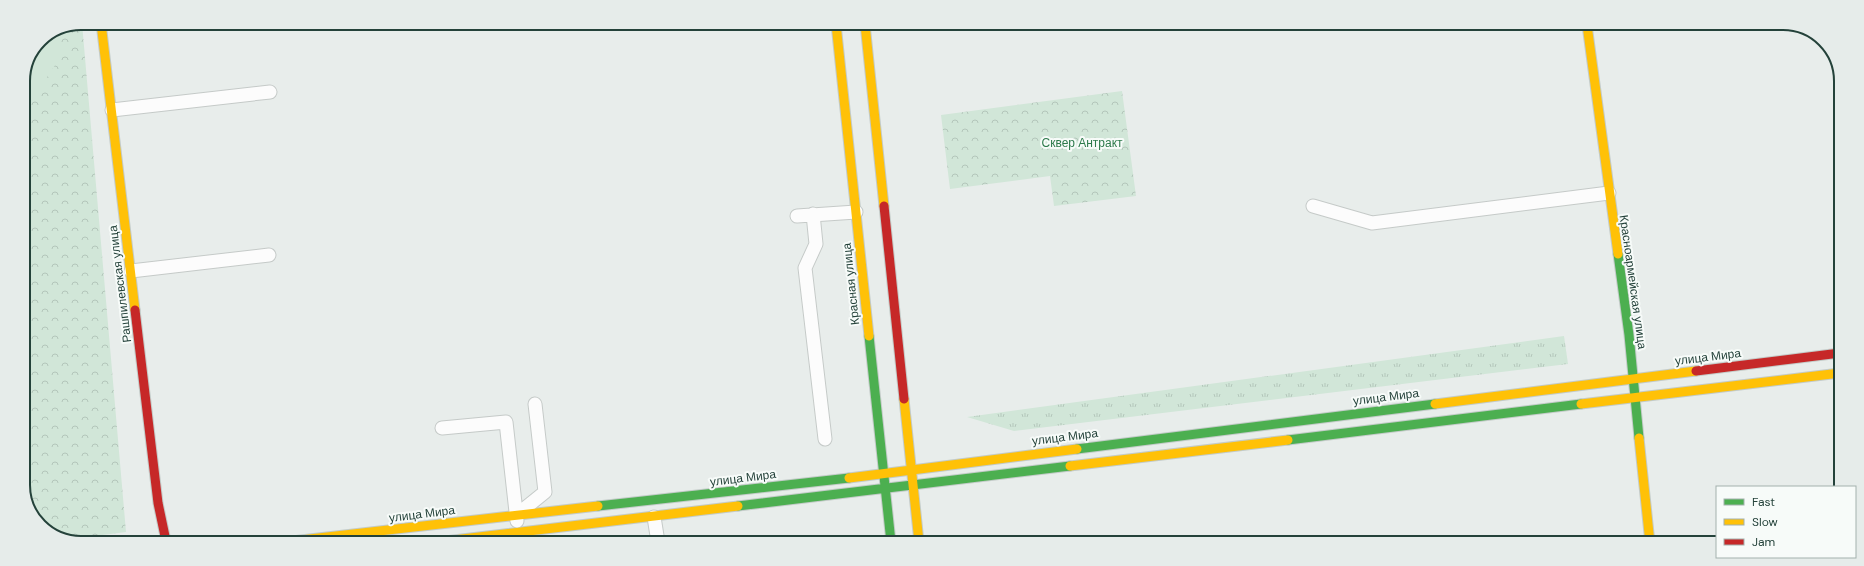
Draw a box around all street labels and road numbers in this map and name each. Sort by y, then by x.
street label: Красноармейская улица [1616,214,1650,351]
street label: Рашпилевская улица [105,224,135,343]
street label: Красная улица [839,242,863,326]
street label: улица Мира [1674,345,1742,369]
street label: улица Мира [1352,385,1420,409]
street label: улица Мира [1031,425,1099,449]
street label: улица Мира [709,466,777,490]
street label: улица Мира [388,502,456,526]

